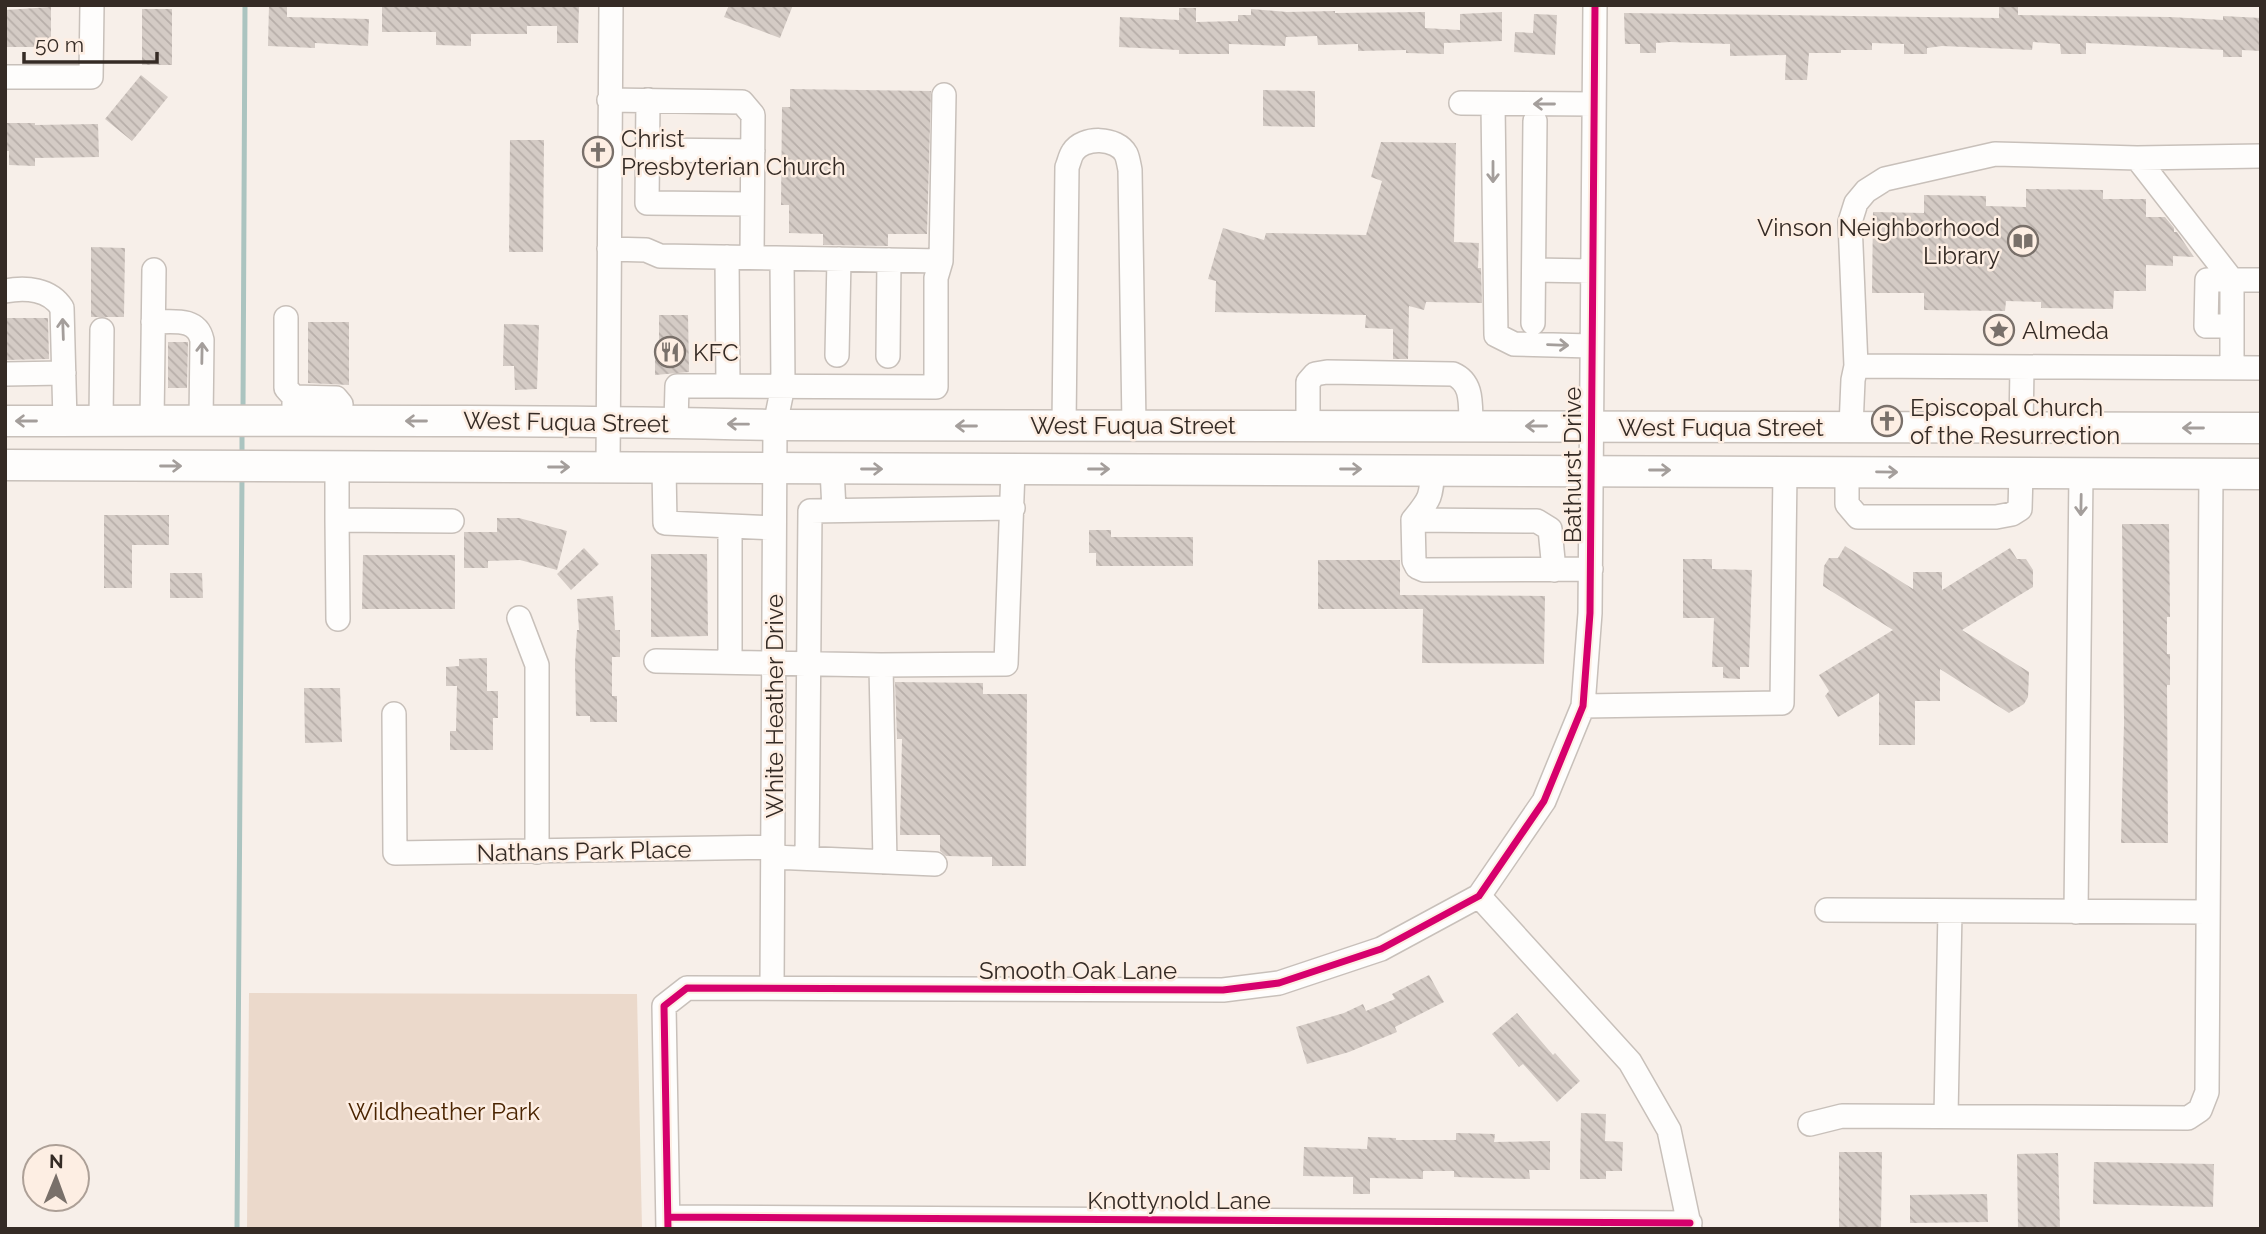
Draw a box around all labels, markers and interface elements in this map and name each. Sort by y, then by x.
scale bar [24,21,158,65]
text: 50 m [35,32,84,57]
one-way arrow [1532,97,1555,111]
place label: Christ Presbyterian Church [621,124,846,181]
church icon: Christ Presbyterian Church [581,135,615,169]
one-way arrow [1486,160,1500,183]
place label: Vinson Neighborhood Library [1757,213,2000,270]
library icon: Vinson Neighborhood Library [2006,224,2040,258]
place icon: Almeda [1982,313,2016,347]
place label: Almeda [2022,316,2109,345]
one-way arrow [56,317,69,340]
restaurant icon: KFC [653,335,687,369]
place label: KFC [693,338,739,367]
one-way arrow [1547,338,1570,352]
one-way arrow [195,342,209,365]
street label: Bathurst Drive [1558,387,1587,543]
place label: Episcopal Church of the Resurrection [1910,393,2120,450]
church icon: Episcopal Church of the Resurrection [1870,404,1904,438]
street label: West Fuqua Street [463,406,669,438]
street label: West Fuqua Street [1030,411,1236,440]
street label: West Fuqua Street [1618,413,1824,442]
one-way arrow [15,414,38,428]
one-way arrow [405,414,428,428]
one-way arrow [727,417,750,431]
one-way arrow [955,419,978,433]
one-way arrow [1525,419,1548,433]
one-way arrow [2181,421,2204,435]
one-way arrow [160,459,183,473]
one-way arrow [548,460,571,474]
one-way arrow [860,462,883,476]
one-way arrow [1088,462,1111,476]
one-way arrow [1340,462,1363,476]
one-way arrow [1648,463,1671,477]
one-way arrow [1876,465,1899,479]
one-way arrow [2074,493,2088,516]
street label: White Heather Drive [760,594,789,818]
street label: Nathans Park Place [476,835,692,867]
street label: Smooth Oak Lane [979,956,1177,985]
park label: Wildheather Park [348,1097,540,1126]
north arrow [21,1143,91,1213]
text: N [49,1150,64,1172]
street label: Knottynold Lane [1087,1186,1271,1215]

